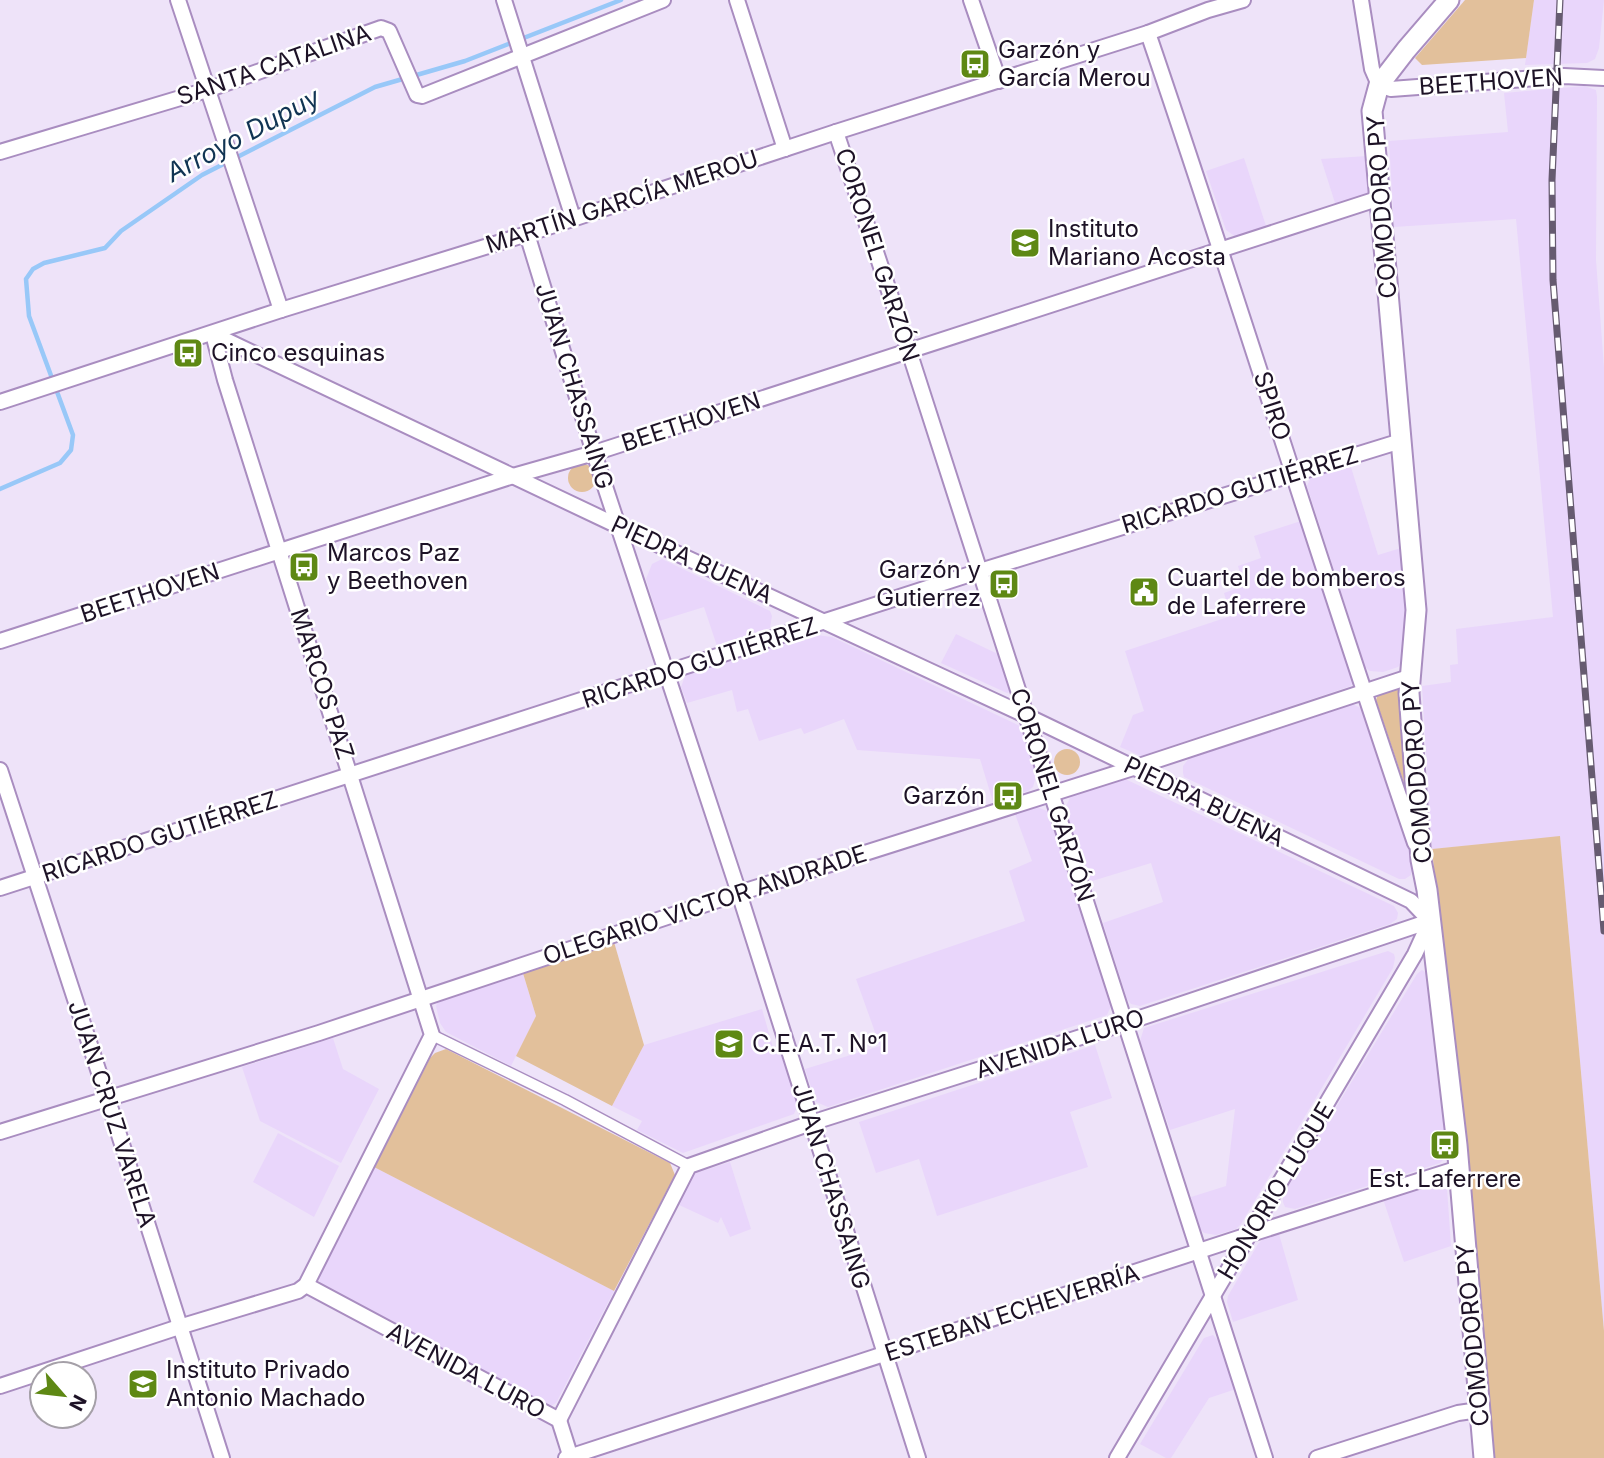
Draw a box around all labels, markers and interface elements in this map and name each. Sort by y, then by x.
street label: SANTA CATALINA [173,18,375,111]
place label: Garzón y García Merou [998,35,1151,92]
bus stop icon: Garzón y García Merou [958,47,992,81]
street label: BEETHOVEN [1418,62,1564,101]
water label: Arroyo Dupuy [160,80,326,189]
street label: COMODORO PY [1361,114,1402,300]
street label: MARTÍN GARCÍA MEROU [482,143,762,259]
street label: CORONEL GARZÓN [829,145,926,365]
place label: Instituto Mariano Acosta [1048,214,1226,271]
school or university icon: Instituto Mariano Acosta [1008,226,1042,260]
street label: JUAN CHASSAING [529,279,620,493]
bus stop icon: Cinco esquinas [171,336,205,370]
place label: Cinco esquinas [211,338,385,367]
street label: SPIRO [1248,368,1297,444]
street label: BEETHOVEN [618,385,764,458]
street label: RICARDO GUTIÉRREZ [1118,439,1362,539]
street label: PIEDRA BUENA [607,509,778,610]
place label: Marcos Paz y Beethoven [327,538,468,595]
bus stop icon: Marcos Paz y Beethoven [287,550,321,584]
place label: Garzón y Gutierrez [876,555,981,612]
street label: BEETHOVEN [77,556,223,629]
place label: Cuartel de bomberos de Laferrere [1167,563,1406,620]
bus stop icon: Garzón y Gutierrez [987,567,1021,601]
public building icon: Cuartel de bomberos de Laferrere [1127,575,1161,609]
street label: MARCOS PAZ [284,605,361,763]
street label: RICARDO GUTIÉRREZ [578,610,821,714]
street label: COMODORO PY [1396,679,1437,865]
street label: CORONEL GARZÓN [1004,685,1101,905]
street label: PIEDRA BUENA [1119,750,1289,853]
bus stop icon: Garzón [991,779,1025,813]
place label: Garzón [903,781,985,810]
street label: RICARDO GUTIÉRREZ [38,784,281,888]
street label: OLEGARIO VICTOR ANDRADE [539,838,870,971]
street label: JUAN CRUZ VARELA [62,997,163,1231]
street label: AVENIDA LURO [972,1003,1148,1084]
school or university icon: C.E.A.T. Nº1 [712,1027,746,1061]
place label: C.E.A.T. Nº1 [752,1029,887,1058]
street label: JUAN CHASSAING [786,1079,877,1293]
street label: HONORIO LUQUE [1211,1097,1340,1285]
bus stop icon: Est. Laferrere [1428,1128,1462,1162]
place label: Est. Laferrere [1369,1164,1521,1193]
street label: COMODORO PY [1450,1242,1495,1428]
street label: ESTEBAN ECHEVERRÍA [881,1257,1143,1367]
street label: AVENIDA LURO [382,1317,551,1425]
place label: Instituto Privado Antonio Machado [166,1355,366,1412]
north arrow [28,1360,98,1430]
school or university icon: Instituto Privado Antonio Machado [126,1367,160,1401]
text: N [64,1391,91,1415]

